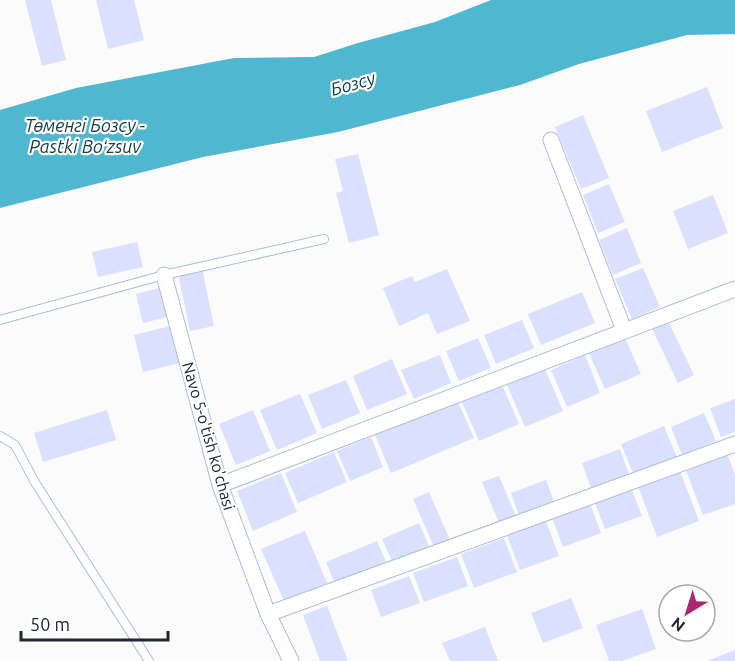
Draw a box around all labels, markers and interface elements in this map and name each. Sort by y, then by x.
water label: Бозсу [328,67,378,99]
water label: Төменгі Бозсу - Pastki Boʻzsuv [25,115,145,156]
street label: Navo 5-o'tish ko'chasi [179,360,239,512]
north arrow [657,583,717,643]
scale bar [21,604,168,642]
text: 50 m [30,614,70,634]
text: N [668,614,688,636]

